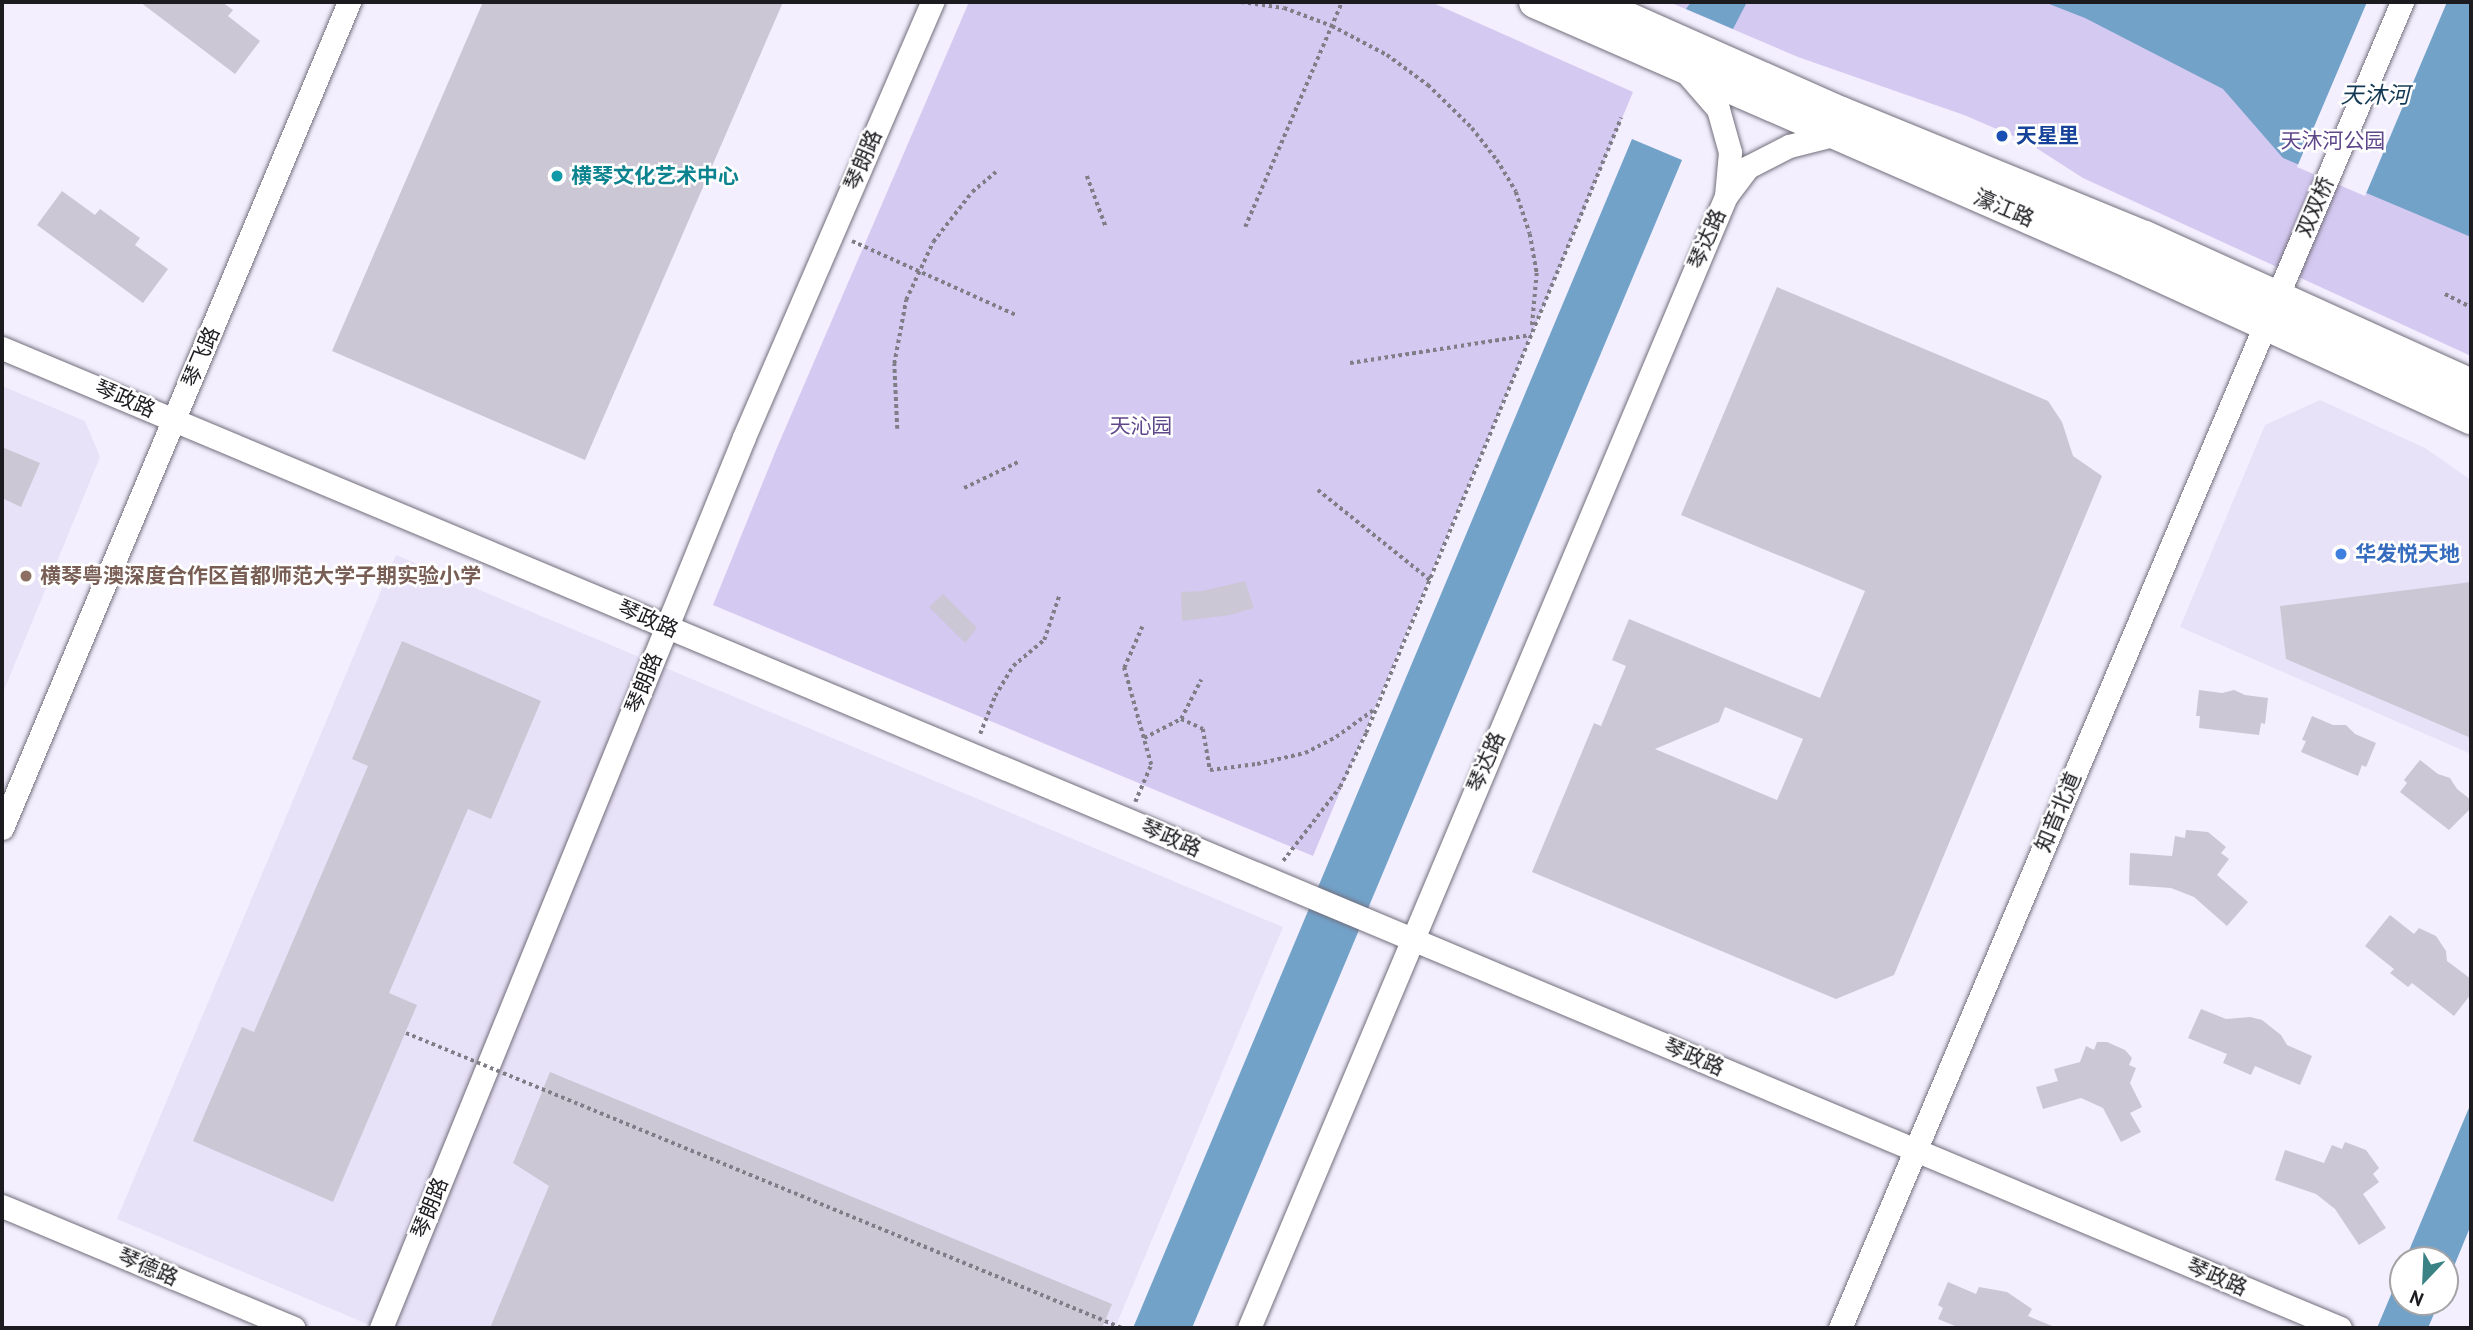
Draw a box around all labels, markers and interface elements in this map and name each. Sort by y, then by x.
water label: 天沐河 [2341,81,2409,109]
place label: 天星里 [2016,123,2079,149]
street label: 琴朗路 [839,126,887,194]
marker: 天星里 [1994,128,2010,144]
park label: 天沐河公园 [2281,128,2385,154]
place label: 横琴文化艺术中心 [571,163,739,189]
marker: 横琴文化艺术中心 [549,168,565,184]
street label: 双双桥 [2291,173,2339,241]
street label: 濠江路 [1970,184,2038,232]
street label: 琴达路 [1683,205,1731,273]
street label: 琴飞路 [177,323,225,391]
street label: 琴政路 [91,375,159,423]
park label: 天沁园 [1110,413,1172,439]
place label: 华发悦天地 [2355,541,2460,567]
marker: 华发悦天地 [2333,546,2349,562]
place label: 横琴粤澳深度合作区首都师范大学子期实验小学 [40,563,481,589]
marker: 横琴粤澳深度合作区首都师范大学子期实验小学 [18,568,34,584]
street label: 琴政路 [614,595,682,643]
street label: 琴朗路 [621,649,667,717]
street label: 琴达路 [1462,728,1510,796]
street label: 知音北道 [2030,768,2086,856]
street label: 琴政路 [1137,814,1205,862]
street label: 琴政路 [1660,1033,1728,1081]
street label: 琴朗路 [407,1174,453,1242]
street label: 琴德路 [114,1243,182,1291]
north arrow [2389,1246,2459,1316]
street label: 琴政路 [2183,1253,2251,1301]
text: N [2406,1285,2427,1312]

